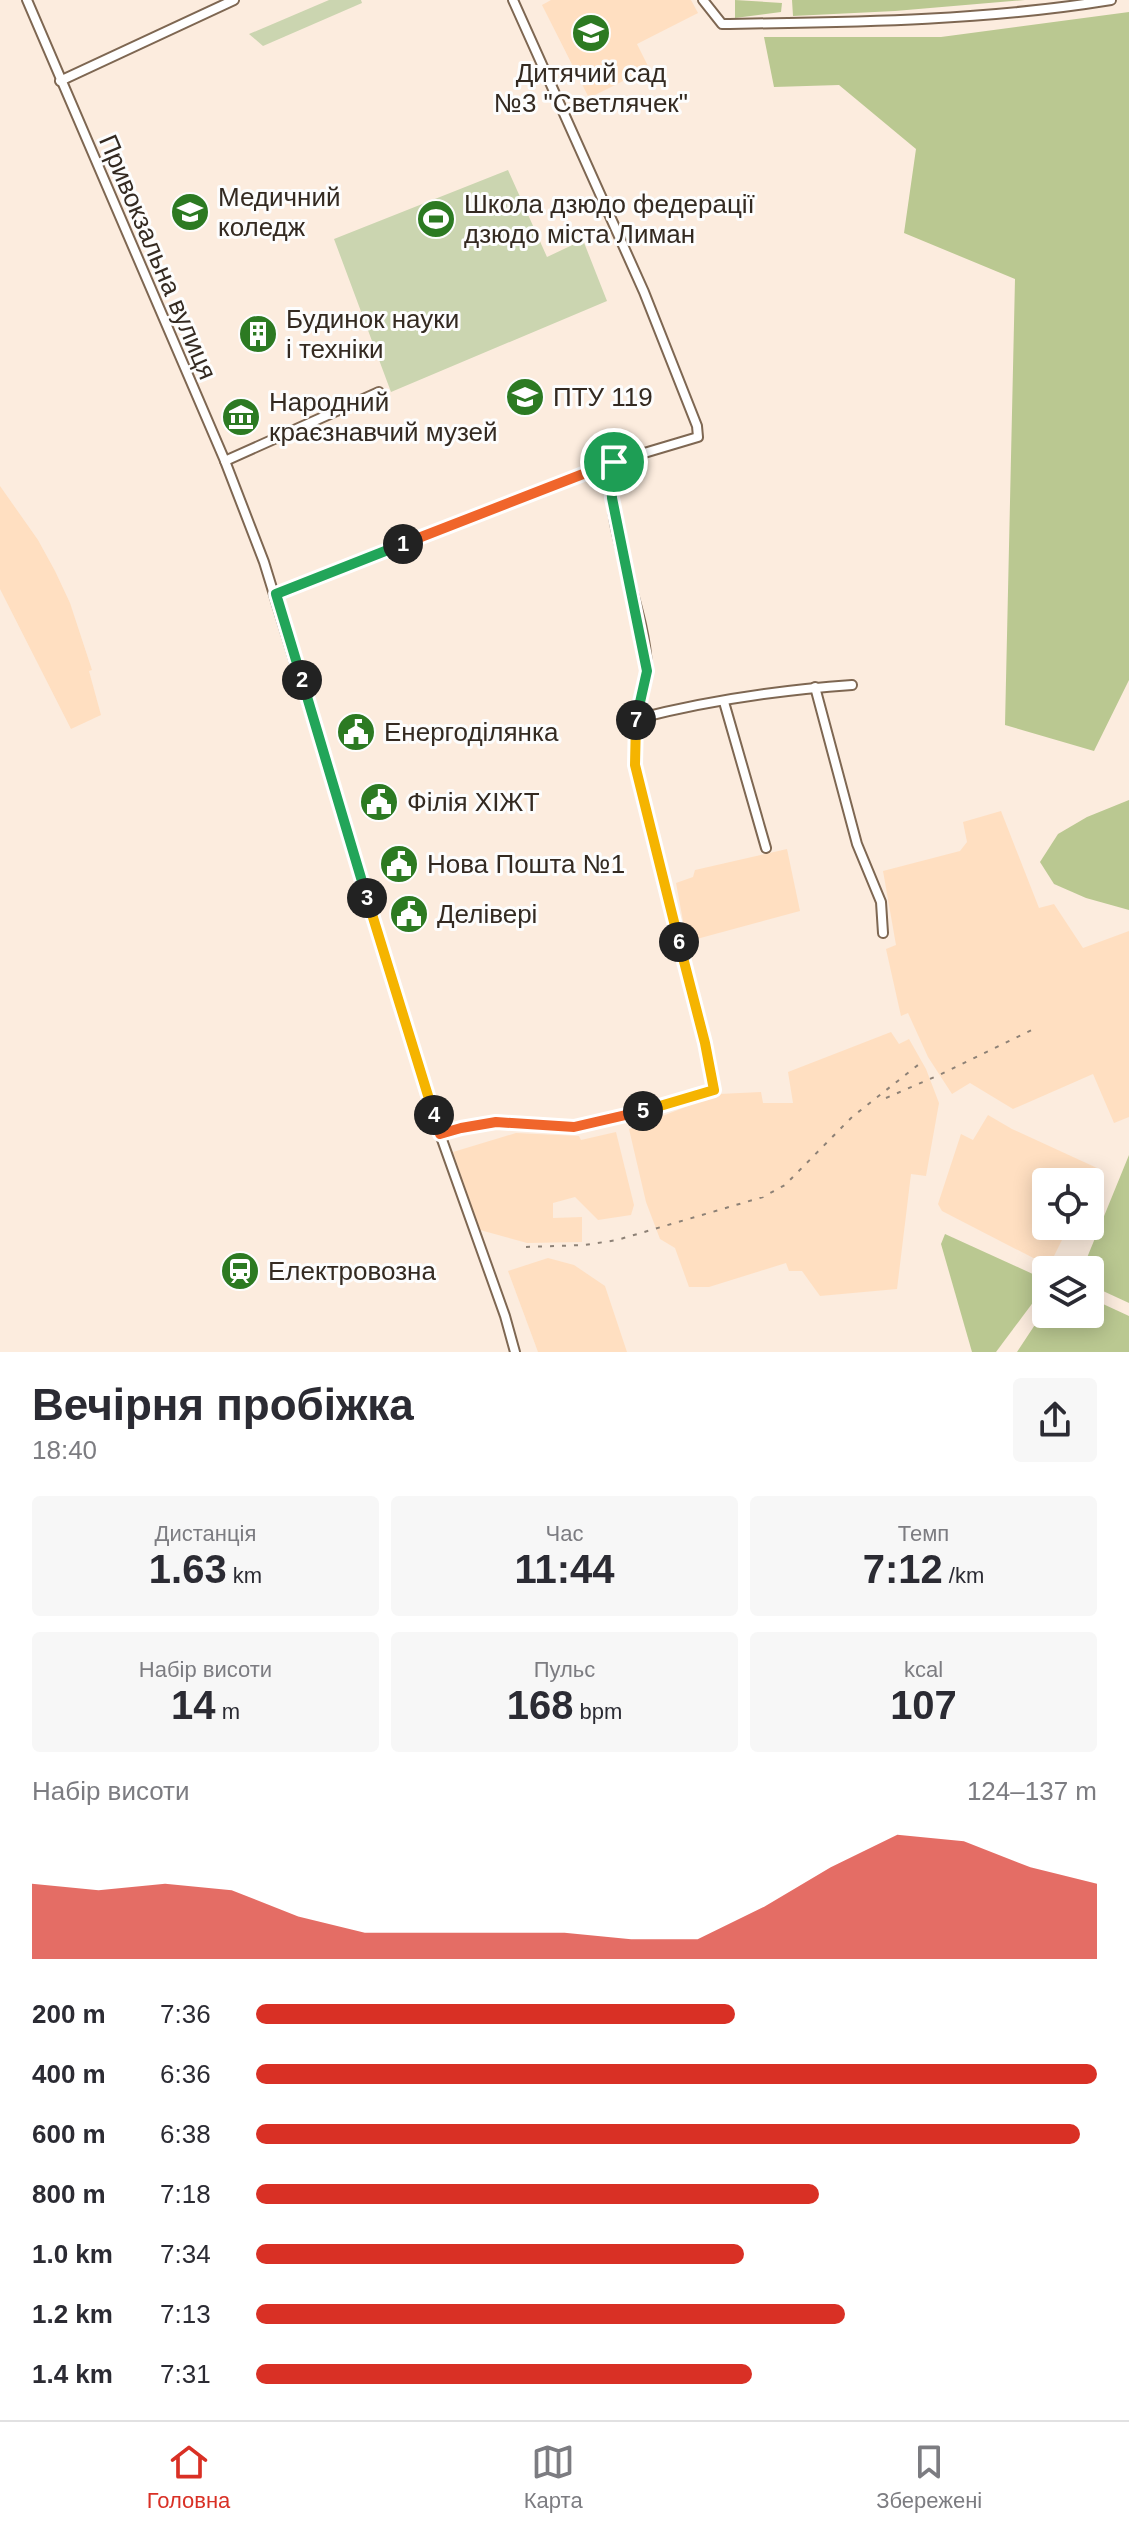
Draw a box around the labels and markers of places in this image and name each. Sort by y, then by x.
school or university icon: Дитячий сад №3 "Светлячек" [570,12,612,54]
place label: Дитячий сад №3 "Светлячек" [494,58,688,118]
place label: Медичний коледж [218,182,340,242]
place label: Школа дзюдо федерації дзюдо міста Лиман [464,189,755,249]
school or university icon: Медичний коледж [169,191,211,233]
sports icon: Школа дзюдо федерації дзюдо міста Лиман [415,198,457,240]
place label: Будинок науки і техніки [286,304,459,364]
building icon: Будинок науки і техніки [237,313,279,355]
school or university icon: ПТУ 119 [504,376,546,418]
place label: ПТУ 119 [553,382,653,412]
place label: Народний краєзнавчий музей [269,387,498,447]
museum icon: Народний краєзнавчий музей [220,396,262,438]
pin [580,428,648,496]
pin: 1 [383,524,423,564]
pin: 2 [282,660,322,700]
pin: 7 [616,700,656,740]
public building icon: Енергоділянка [335,711,377,753]
place label: Енергоділянка [384,717,559,747]
public building icon: Філія ХІЖТ [358,781,400,823]
place label: Філія ХІЖТ [407,787,540,817]
public building icon: Нова Пошта №1 [378,843,420,885]
place label: Нова Пошта №1 [427,849,625,879]
pin: 3 [347,878,387,918]
public building icon: Делівері [388,893,430,935]
place label: Делівері [437,899,537,929]
pin: 6 [659,922,699,962]
pin: 5 [623,1091,663,1131]
pin: 4 [414,1095,454,1135]
station icon: Електровозна [219,1250,261,1292]
place label: Електровозна [268,1256,436,1286]

